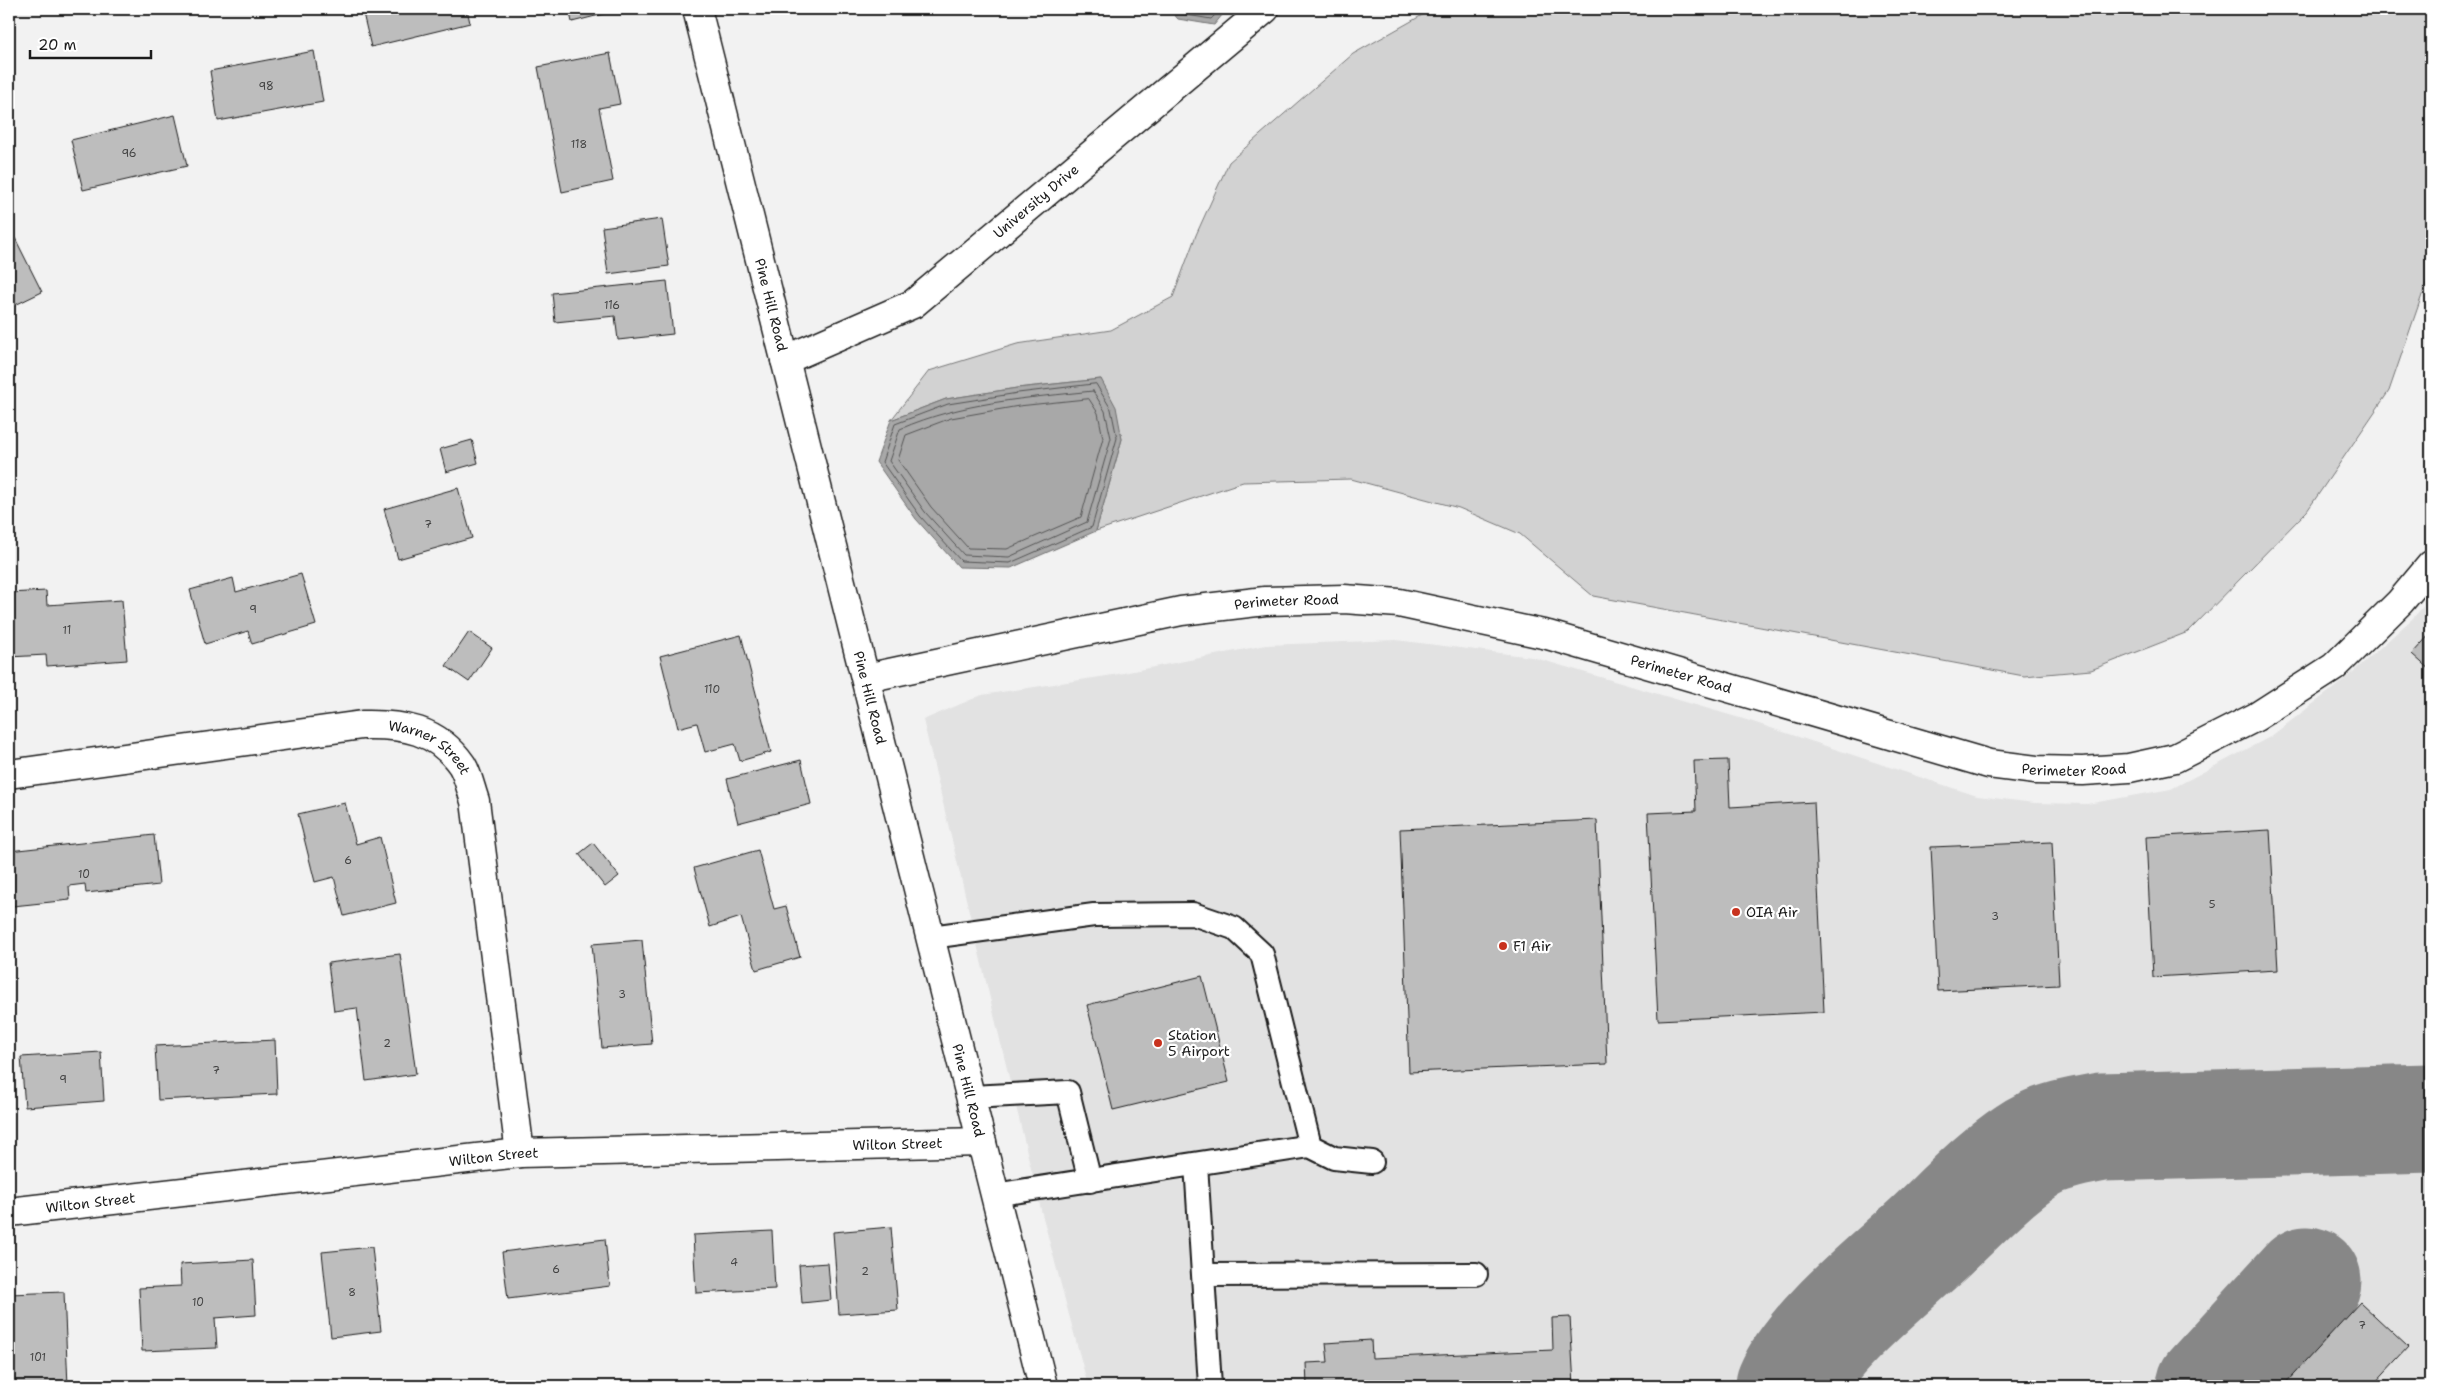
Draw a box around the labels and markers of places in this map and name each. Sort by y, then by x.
place label: OIA Air [1746,903,1799,921]
marker: OIA Air [1730,906,1742,918]
place label: F1 Air [1513,937,1552,955]
marker: F1 Air [1497,940,1509,952]
place label: Station 5 Airport [1168,1026,1230,1060]
marker: Station 5 Airport [1152,1037,1164,1049]

